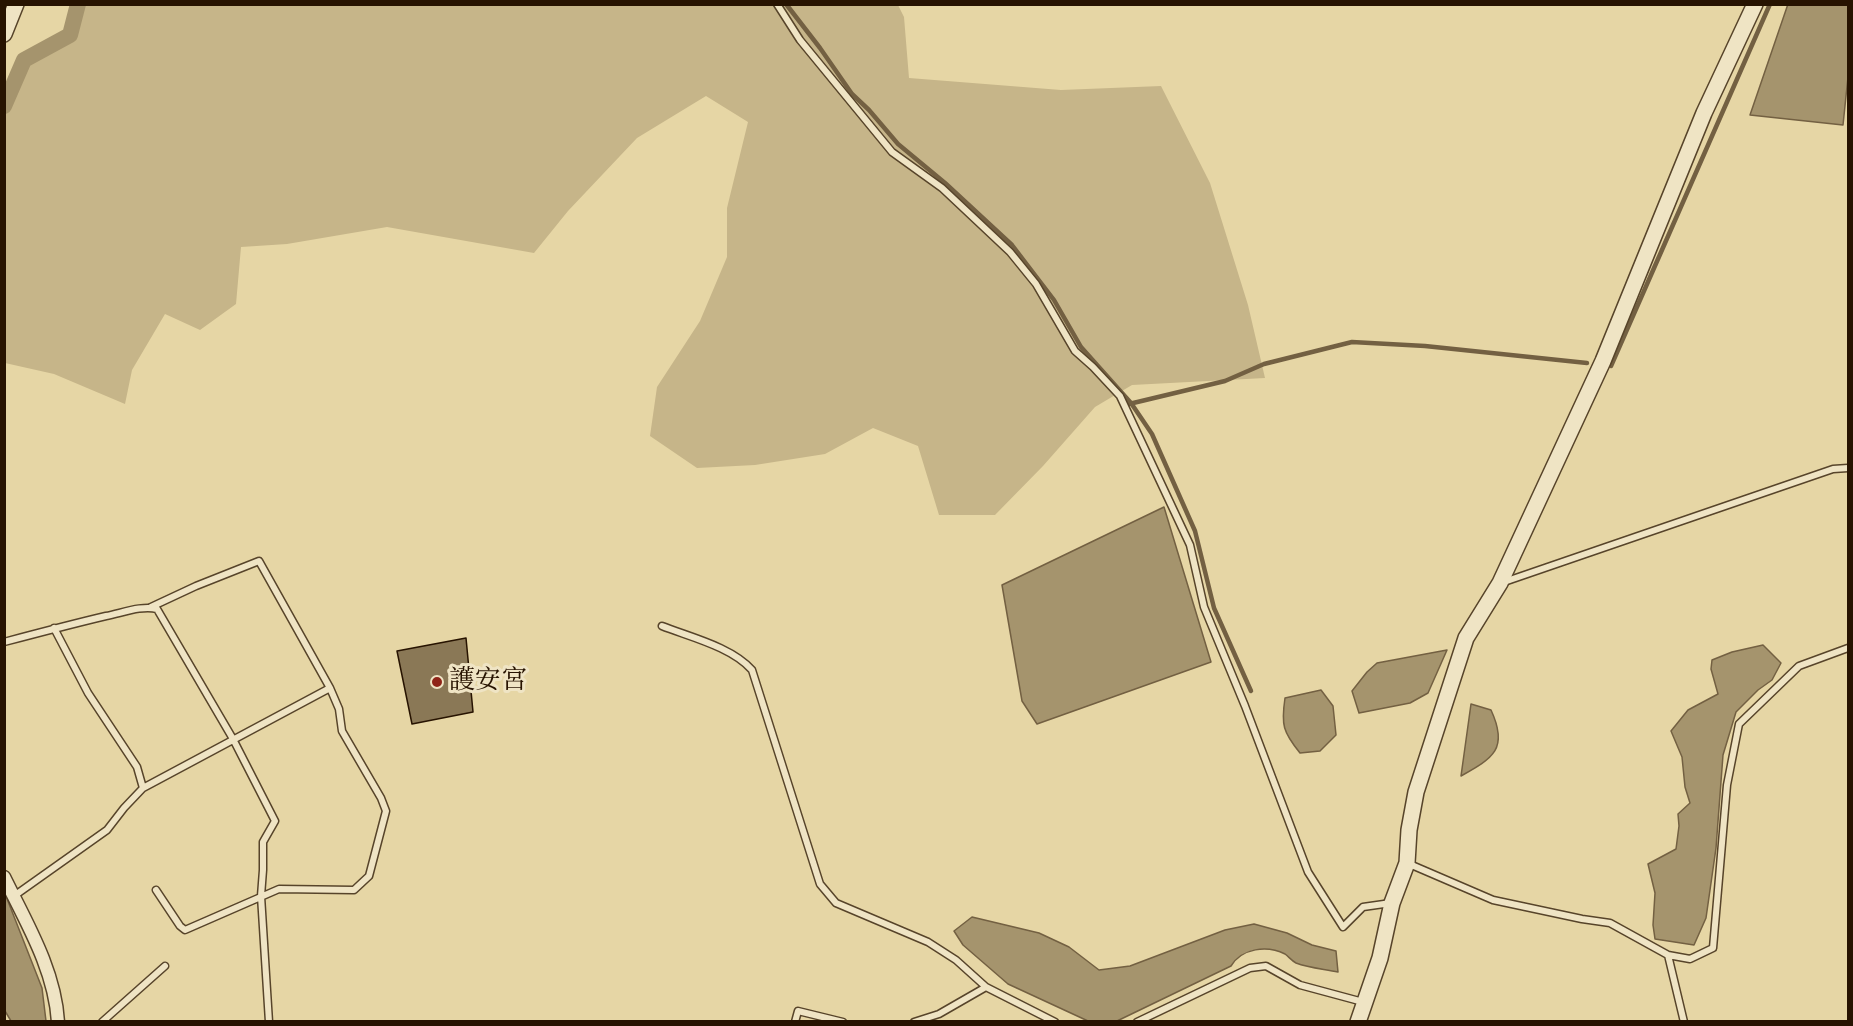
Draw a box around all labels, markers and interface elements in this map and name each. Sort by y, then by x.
place label: 護安宮 [449,666,527,698]
marker: 護安宮 [430,675,444,689]

